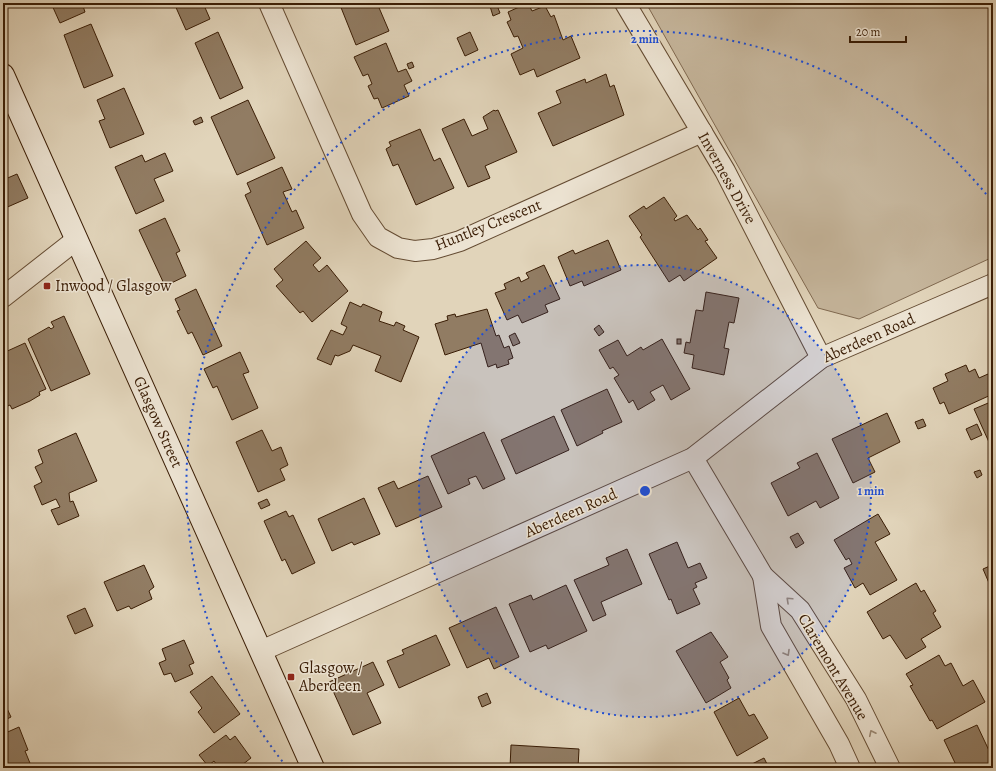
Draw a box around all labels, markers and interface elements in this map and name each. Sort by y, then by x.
scale bar [850,18,906,44]
text: 20 m [856,24,880,40]
text: 2 min [631,31,659,47]
street label: Inverness Drive [693,128,761,228]
street label: Huntley Crescent [431,194,545,256]
place label: Inwood / Glasgow [55,275,172,297]
marker: Inwood / Glasgow [42,281,52,291]
street label: Aberdeen Road [819,308,919,368]
street label: Glasgow Street [128,373,188,471]
street label: Aberdeen Road [521,483,621,543]
text: 1 min [858,483,885,499]
centre of rings [638,484,652,498]
one-way arrow [786,598,793,605]
street label: Claremont Avenue [792,610,874,724]
one-way arrow [782,649,789,656]
place label: Glasgow / Aberdeen [298,657,363,697]
marker: Glasgow / Aberdeen [286,672,296,682]
one-way arrow [870,730,877,737]

